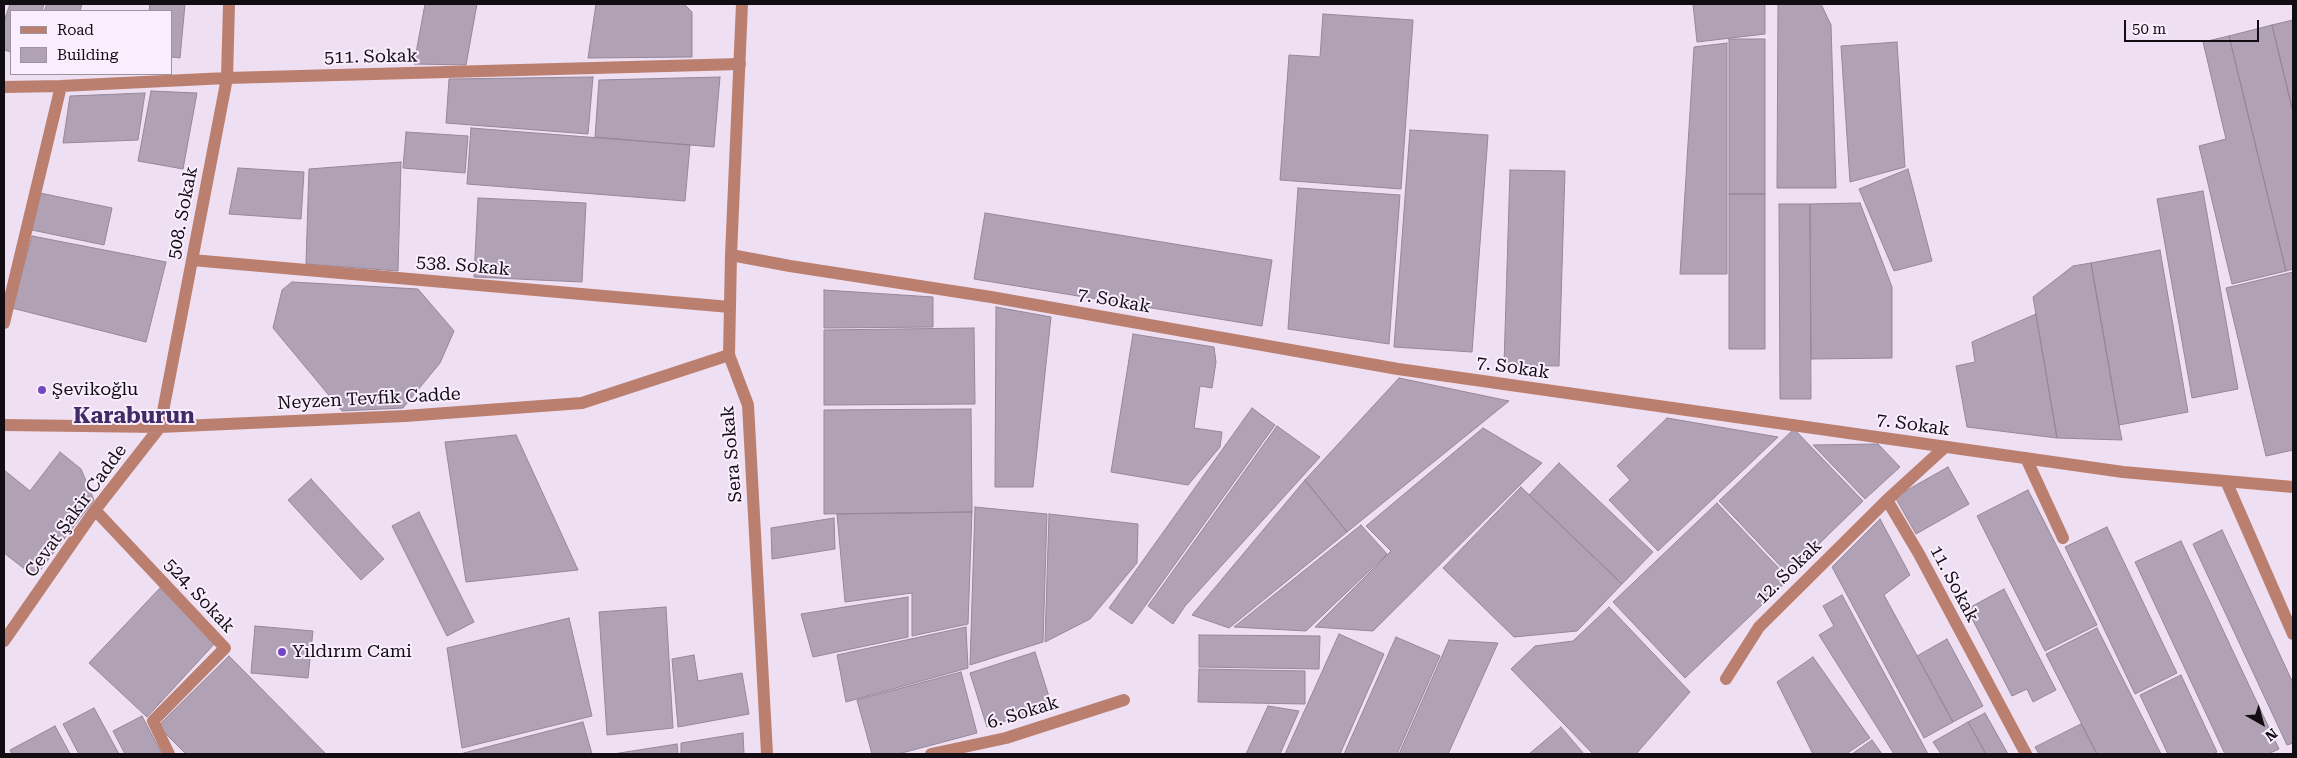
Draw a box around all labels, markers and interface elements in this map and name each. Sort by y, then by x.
legend [10,10,172,75]
scale bar [2127,10,2262,42]
text: 50 m [2132,20,2166,38]
text: Road [57,21,94,39]
street label: 511. Sokak [324,45,418,69]
text: Building [57,46,118,64]
street label: 508. Sokak [163,165,203,261]
street label: 538. Sokak [415,251,511,281]
street label: 7. Sokak [1076,284,1152,318]
street label: 7. Sokak [1475,352,1551,384]
place label: Şevikoğlu [52,379,138,401]
street label: Neyzen Tevfik Cadde [277,383,461,415]
marker: Şevikoğlu [36,384,48,396]
district label: Karaburun [73,404,195,430]
street label: Sera Sokak [717,405,747,503]
street label: 7. Sokak [1875,409,1951,441]
street label: Cevat Şakir Cadde [20,440,132,582]
street label: 12. Sokak [1751,535,1827,609]
street label: 11. Sokak [1925,542,1983,626]
street label: 524. Sokak [159,554,239,638]
place label: Yıldırım Cami [292,641,412,663]
marker: Yıldırım Cami [276,646,288,658]
street label: 6. Sokak [985,692,1061,734]
north arrow [2237,698,2287,748]
text: N [2262,725,2280,744]

